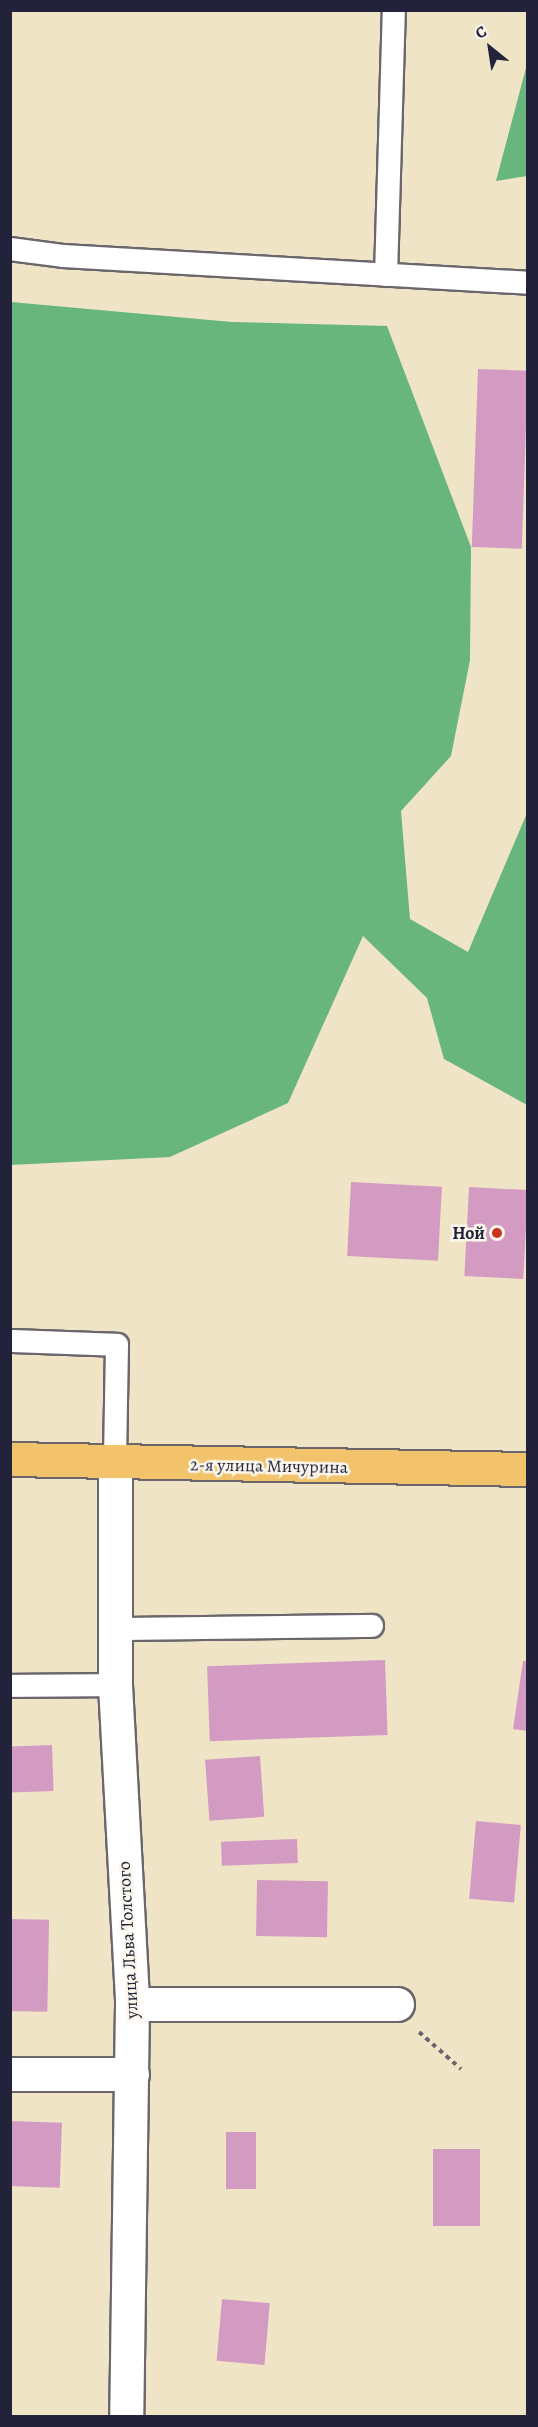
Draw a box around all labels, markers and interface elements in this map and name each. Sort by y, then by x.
north arrow [460,18,520,78]
text: С [471,20,491,44]
place label: Ной [452,1222,485,1244]
marker: Ной [490,1226,504,1240]
street label: 2-я улица Мичурина [190,1454,348,1478]
street label: улица Льва Толстого [113,1861,143,2019]

